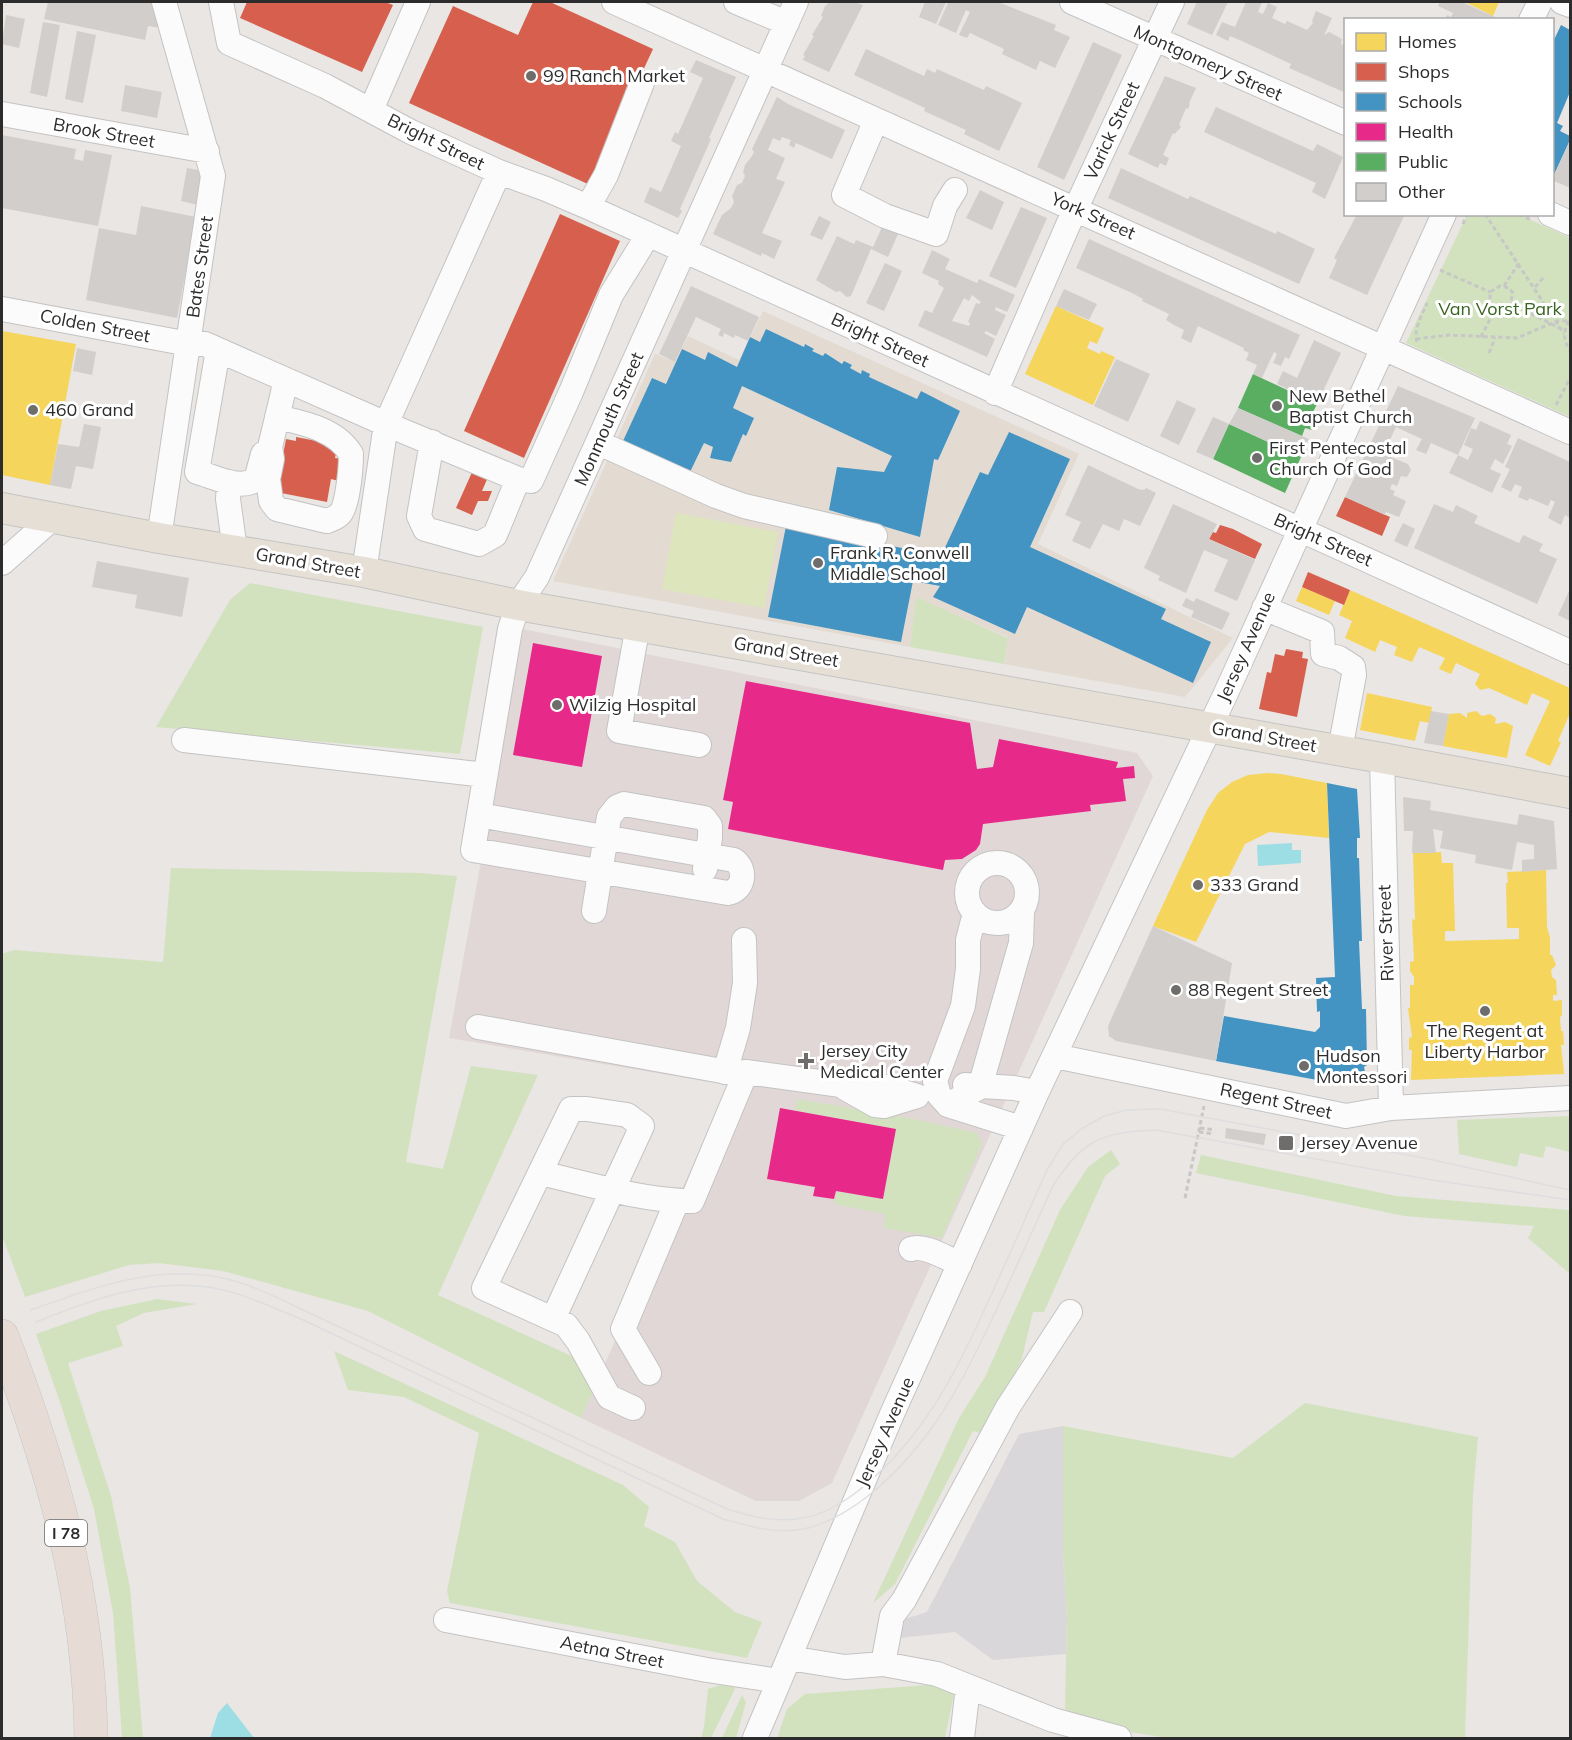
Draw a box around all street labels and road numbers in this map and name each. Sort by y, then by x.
street label: Montgomery Street [1130,19,1286,106]
street label: Varick Street [1079,78,1144,184]
street label: Bright Street [384,108,489,175]
street label: Brook Street [51,112,157,153]
street label: York Street [1046,186,1139,244]
street label: Bates Street [181,215,218,319]
street label: Colden Street [38,304,152,347]
street label: Bright Street [828,307,933,372]
street label: Monmouth Street [569,348,648,489]
street label: Bright Street [1270,508,1376,571]
street label: Grand Street [254,542,362,583]
street label: Jersey Avenue [1211,588,1280,705]
street label: Grand Street [732,631,840,672]
street label: Grand Street [1210,716,1318,757]
street label: River Street [1372,884,1399,982]
street label: Regent Street [1218,1077,1334,1124]
street label: Jersey Avenue [850,1373,919,1490]
road number: I 78 [45,1520,87,1546]
street label: Aetna Street [558,1630,666,1673]

